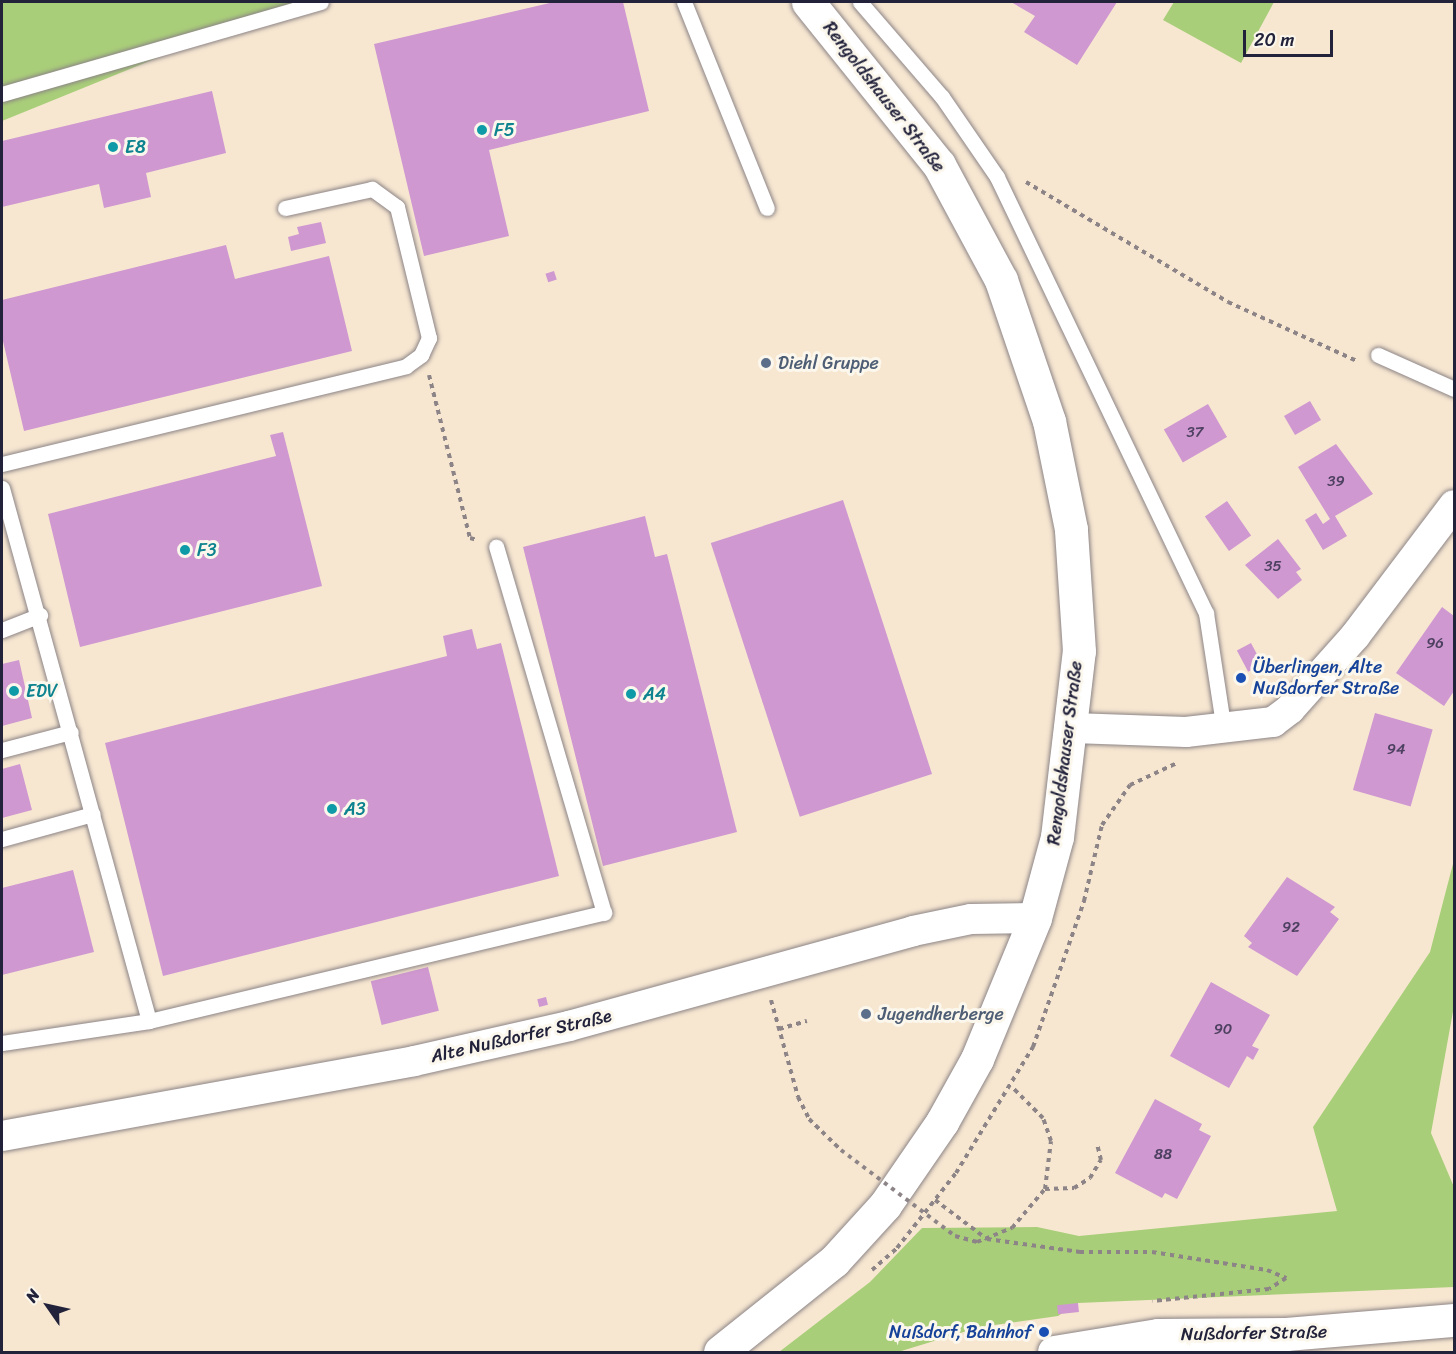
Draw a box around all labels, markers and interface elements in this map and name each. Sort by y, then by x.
street label: Rengoldshauser Straße [818,17,950,177]
scale bar [1246,18,1336,56]
text: 20 m [1254,24,1294,56]
place label: F5 [494,119,515,141]
marker: F5 [475,123,489,137]
place label: E8 [125,136,146,158]
marker: E8 [106,140,120,154]
place label: Diehl Gruppe [778,352,879,374]
marker: Diehl Gruppe [759,356,773,370]
house number: 37 [1187,424,1203,442]
house number: 39 [1327,473,1345,491]
place label: F3 [197,539,217,561]
marker: F3 [178,543,192,557]
house number: 35 [1264,558,1282,576]
house number: 96 [1426,635,1444,653]
place label: Überlingen, Alte Nußdorfer Straße [1253,657,1399,700]
street label: Rengoldshauser Straße [1043,659,1087,847]
marker: Überlingen, Alte Nußdorfer Straße [1234,671,1248,685]
place label: EDV [26,680,57,702]
place label: A4 [643,683,666,705]
marker: EDV [7,684,21,698]
marker: A4 [624,687,638,701]
house number: 94 [1387,741,1405,759]
place label: A3 [344,798,366,820]
marker: A3 [325,802,339,816]
house number: 92 [1282,919,1300,937]
place label: Jugendherberge [878,1003,1004,1025]
street label: Alte Nußdorfer Straße [428,1005,614,1067]
marker: Jugendherberge [859,1007,873,1021]
house number: 90 [1214,1021,1232,1039]
house number: 88 [1154,1146,1172,1164]
north arrow [18,1276,78,1336]
text: N [18,1283,48,1308]
place label: Nußdorf, Bahnhof [889,1321,1032,1343]
street label: Nußdorfer Straße [1181,1321,1327,1345]
marker: Nußdorf, Bahnhof [1037,1325,1051,1339]

